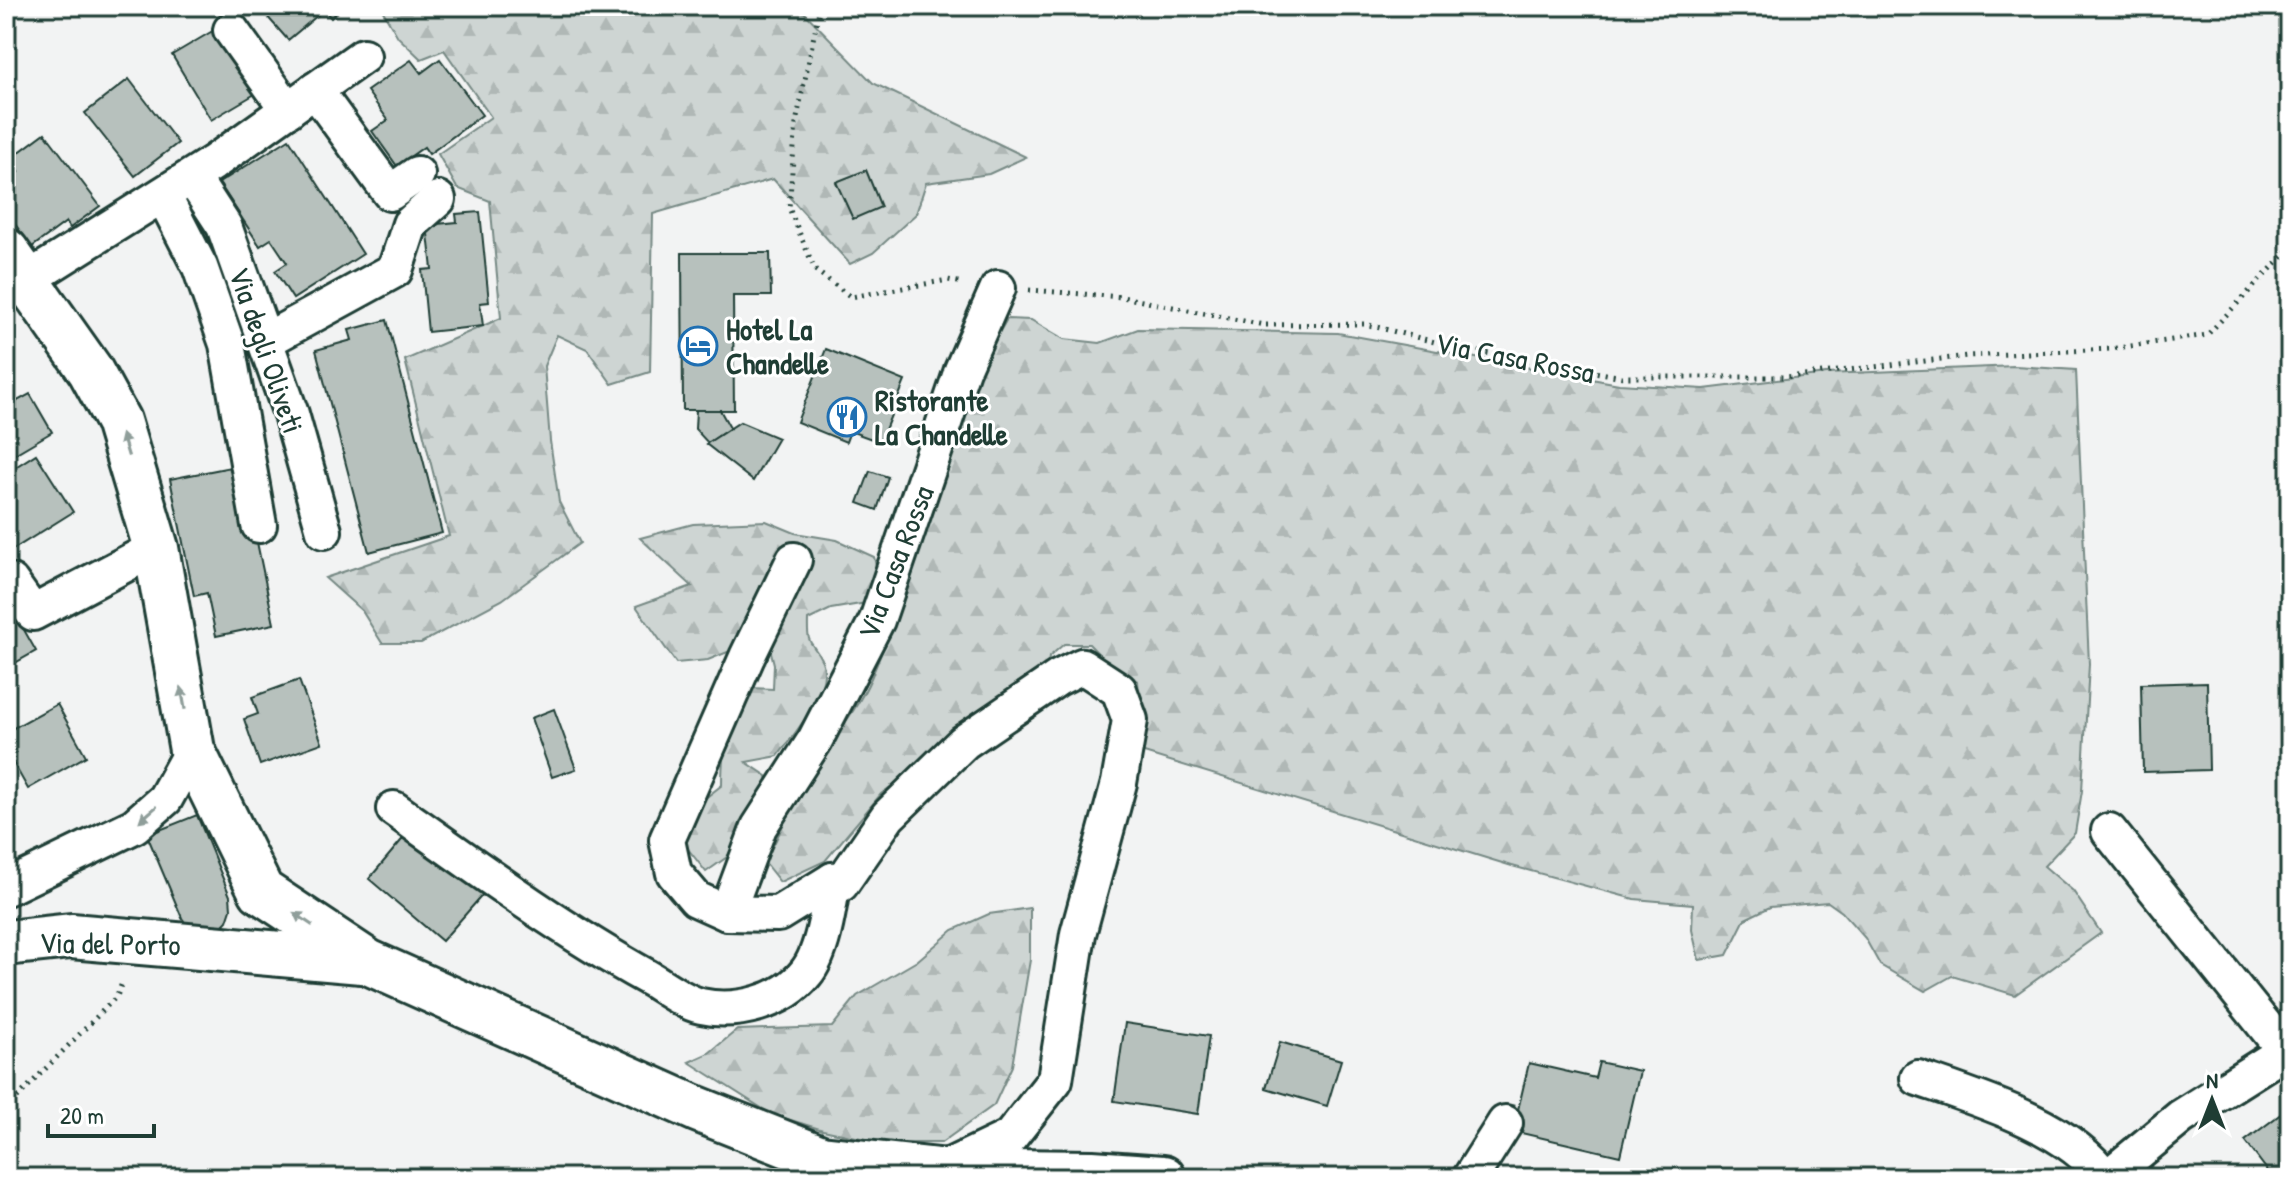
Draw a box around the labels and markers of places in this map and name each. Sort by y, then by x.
place label: Hotel La Chandelle [726,309,829,383]
hotel icon: Hotel La Chandelle [677,325,719,367]
place label: Ristorante La Chandelle [875,380,1008,454]
restaurant icon: Ristorante La Chandelle [826,396,868,438]

